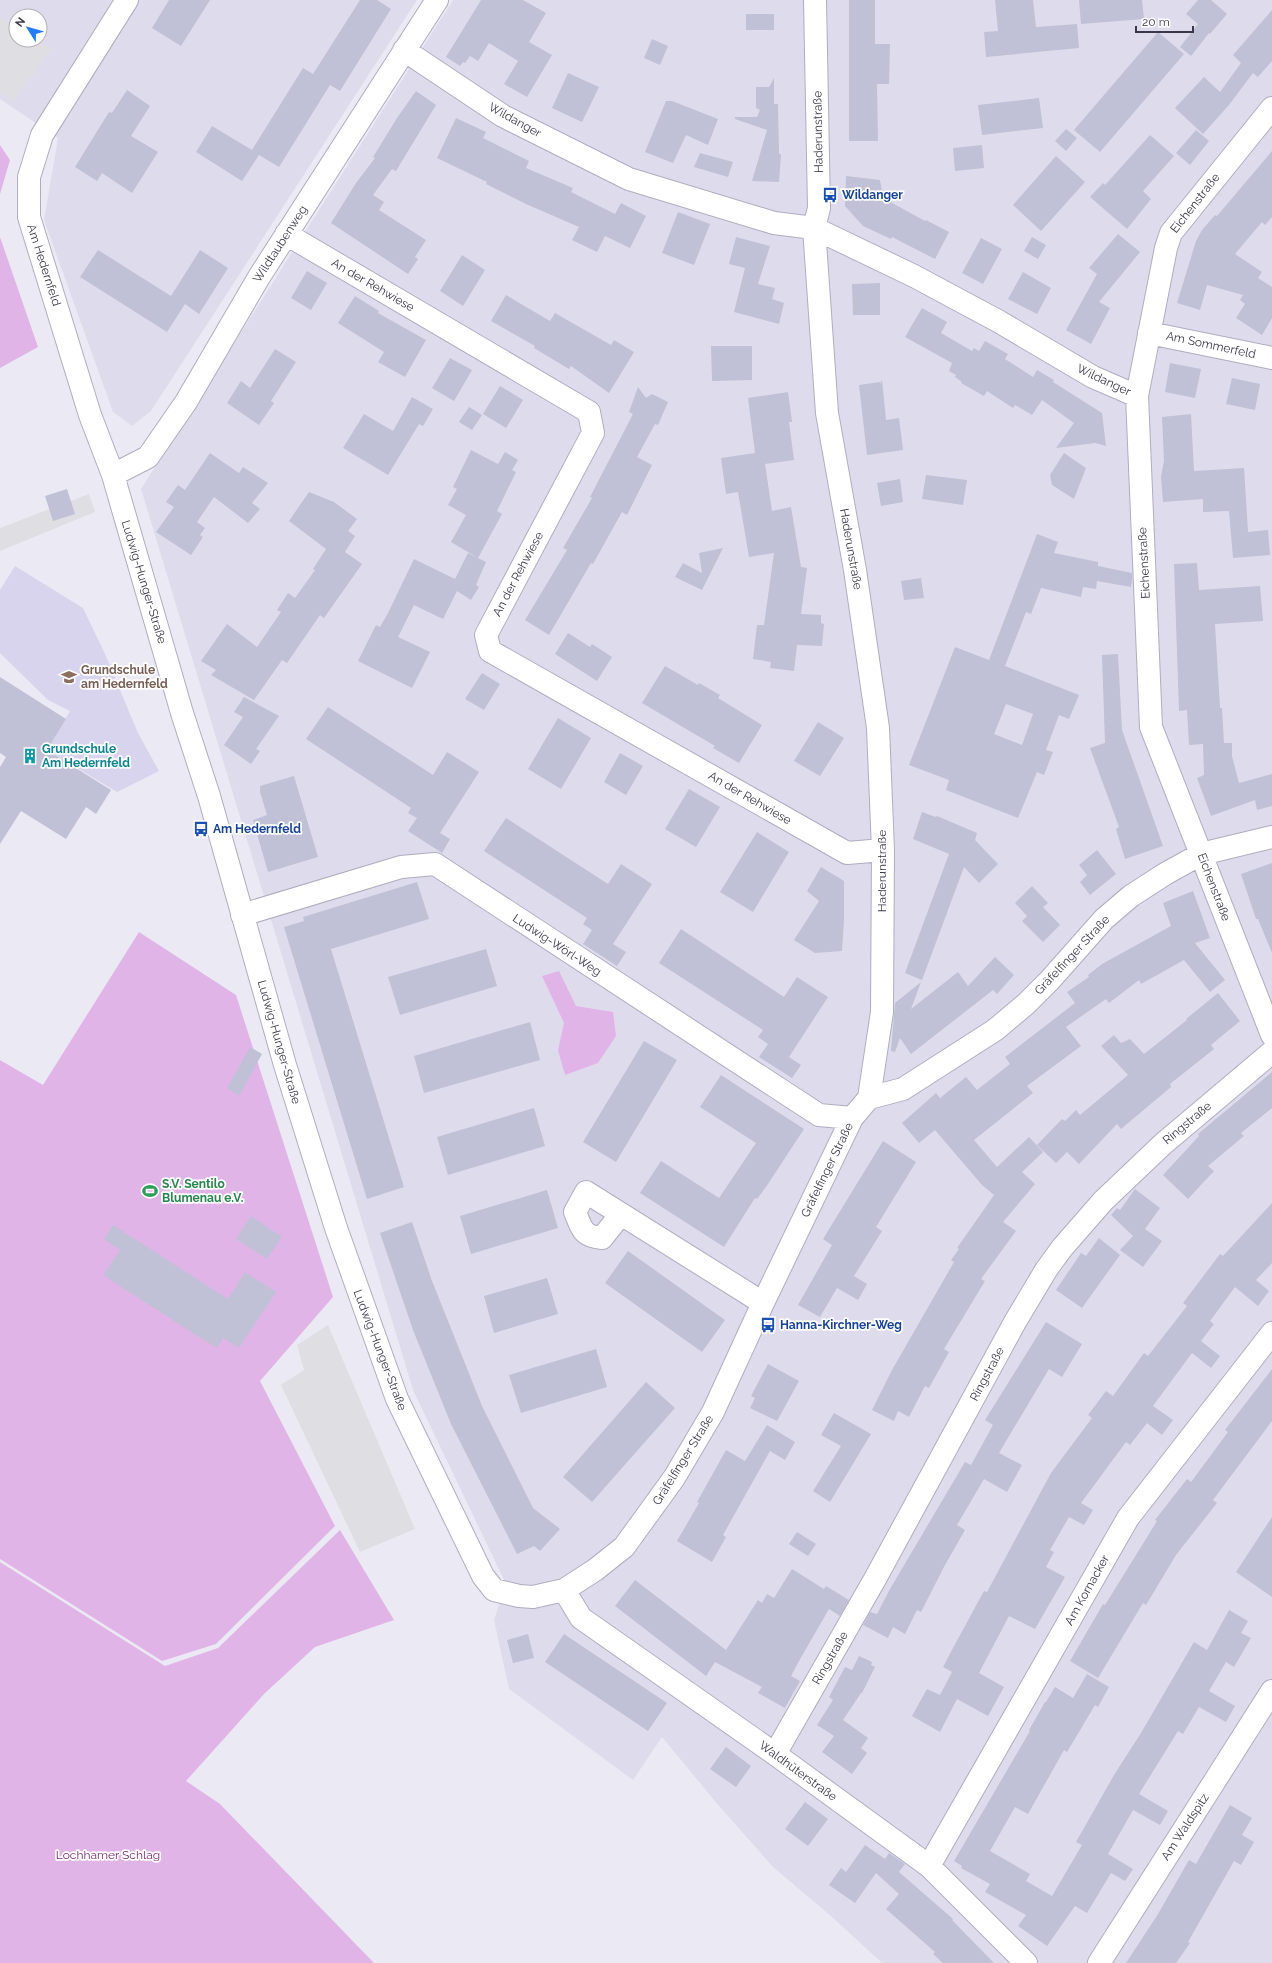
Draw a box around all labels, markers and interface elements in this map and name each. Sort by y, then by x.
north arrow [8,8,48,48]
scale bar [1136,8,1193,34]
text: N [13,15,28,30]
text: 20 m [1142,15,1170,29]
street label: Haderunstraße [810,91,826,173]
street label: Wildanger [486,100,544,141]
street label: Eichenstraße [1167,170,1223,236]
bus stop icon: Wildanger [821,186,839,204]
place label: Wildanger [842,188,903,202]
street label: Wildtaubenweg [250,203,310,285]
street label: Am Hedernfeld [24,222,64,308]
street label: An der Rehwiese [329,256,417,314]
street label: Am Sommerfeld [1165,329,1257,361]
street label: Wildanger [1075,361,1134,399]
street label: Haderunstraße [837,507,865,591]
street label: Ludwig-Hunger-Straße [119,519,169,645]
street label: Eichenstraße [1135,527,1153,599]
street label: An der Rehwiese [490,529,546,619]
place label: Grundschule am Hedernfeld [81,663,168,691]
school or university icon: Grundschule am Hedernfeld [60,668,78,686]
place label: Grundschule Am Hedernfeld [42,742,130,770]
building icon: Grundschule Am Hedernfeld [21,747,39,765]
street label: An der Rehwiese [706,769,794,827]
bus stop icon: Am Hedernfeld [192,820,210,838]
place label: Am Hedernfeld [213,822,301,836]
street label: Haderunstraße [875,830,889,912]
street label: Eichenstraße [1195,851,1233,923]
street label: Ludwig-Wörl-Weg [510,911,604,979]
street label: Gräfelfinger Straße [1032,912,1112,998]
street label: Ludwig-Hunger-Straße [255,978,303,1106]
street label: Ringstraße [1160,1099,1214,1147]
street label: Gräfelfinger Straße [798,1120,856,1220]
place label: S.V. Sentilo Blumenau e.V. [162,1177,244,1205]
sports icon: S.V. Sentilo Blumenau e.V. [141,1182,159,1200]
street label: Ludwig-Hunger-Straße [350,1288,410,1412]
bus stop icon: Hanna-Kirchner-Weg [759,1316,777,1334]
place label: Hanna-Kirchner-Weg [780,1318,902,1332]
street label: Ringstraße [967,1345,1007,1403]
street label: Gräfelfinger Straße [650,1412,716,1508]
street label: Am Kornacker [1062,1552,1112,1628]
street label: Ringstraße [809,1629,851,1687]
street label: Waldhüterstraße [756,1738,840,1804]
street label: Am Waldspitz [1158,1791,1212,1863]
park label: Lochhamer Schlag [56,1848,160,1862]

